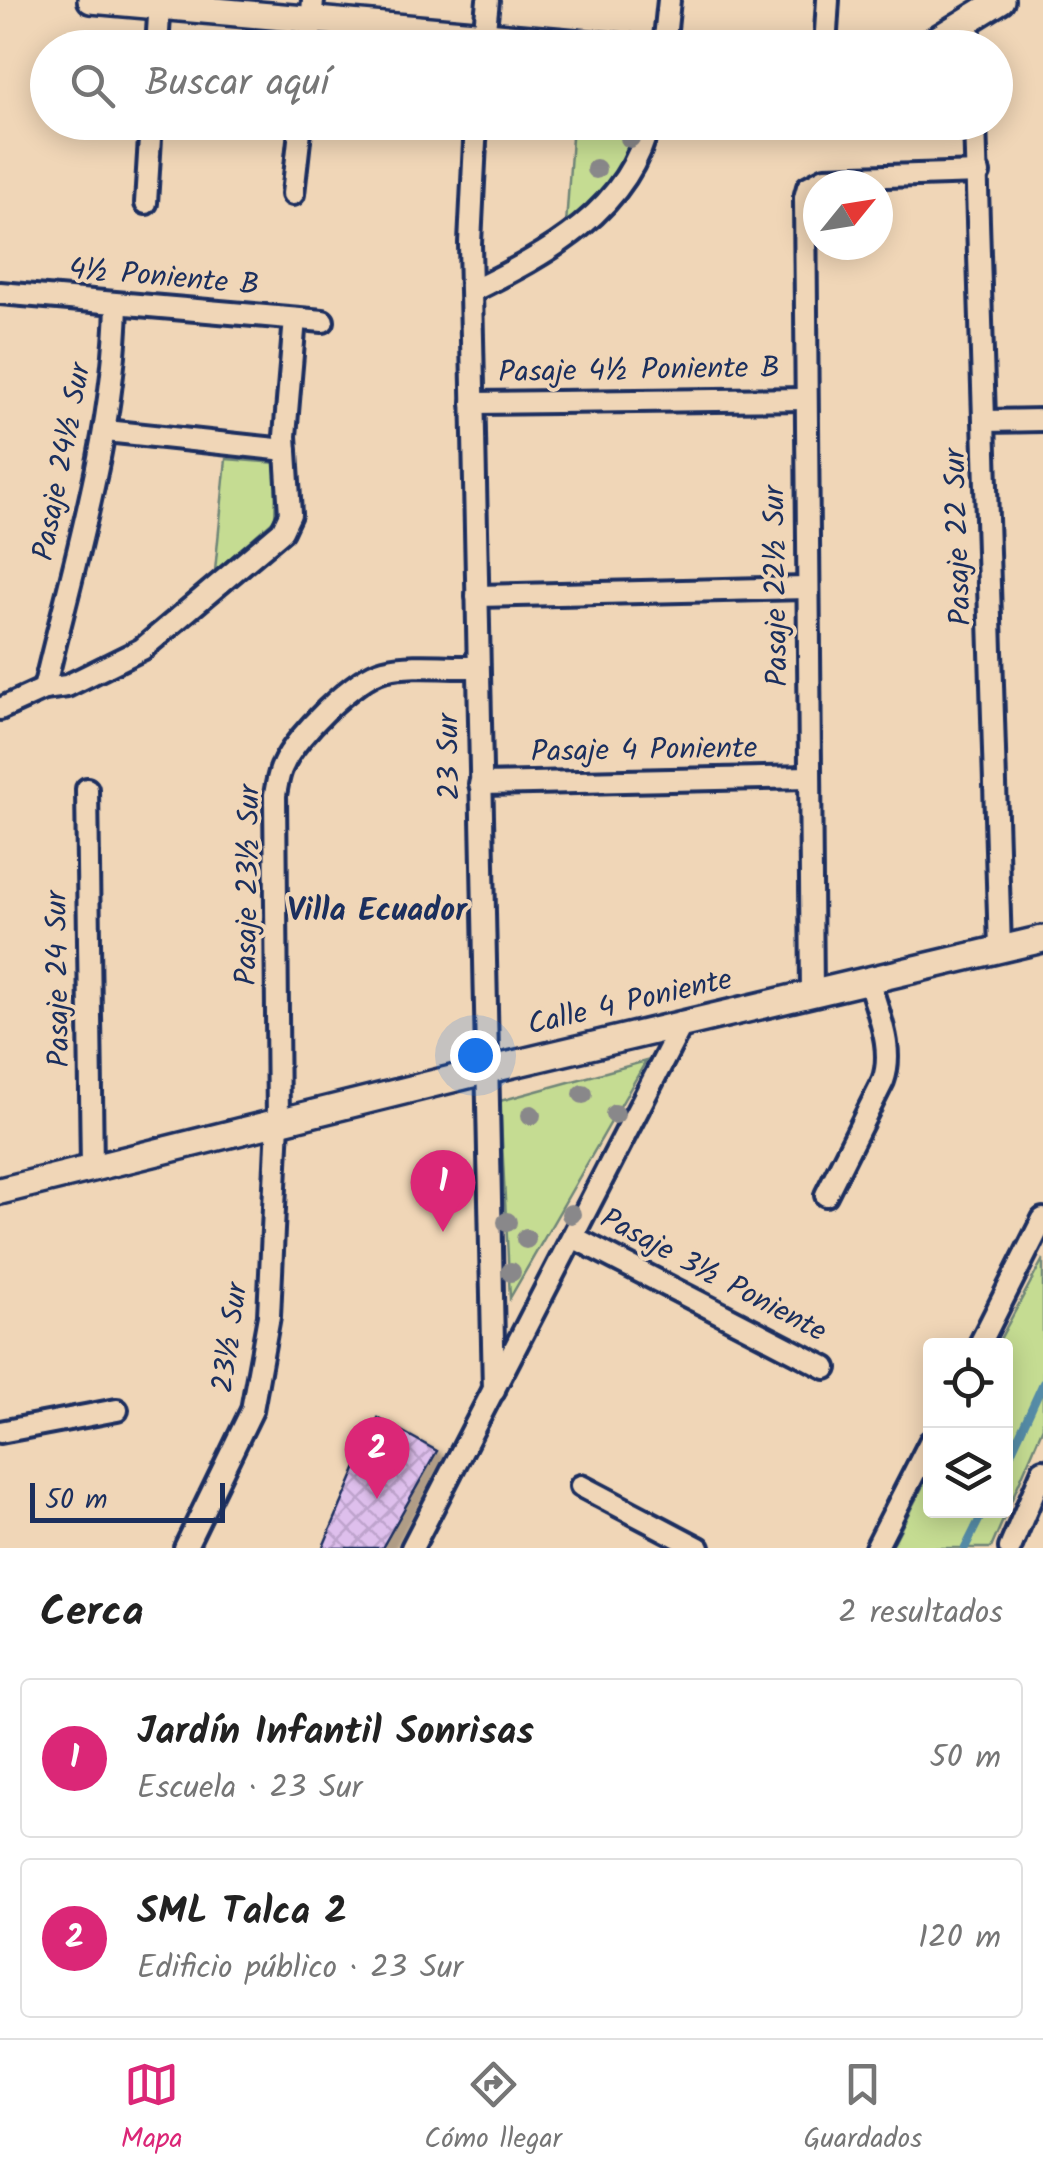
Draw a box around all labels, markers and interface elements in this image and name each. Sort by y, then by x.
search box [30,30,1013,140]
text: Buscar aquí [145,55,329,115]
icon: search [65,58,120,113]
north arrow [803,170,893,260]
street label: 4½ Poniente B [67,246,261,310]
street label: Pasaje 4½ Poniente B [498,345,780,397]
street label: Pasaje 24½ Sur [20,357,106,565]
street label: Pasaje 22 Sur [932,445,986,627]
street label: Pasaje 22½ Sur [751,483,803,687]
street label: 23 Sur [425,711,475,801]
street label: Pasaje 4 Poniente [530,725,758,777]
street label: Pasaje 23½ Sur [223,782,275,986]
district label: Villa Ecuador [287,886,468,937]
street label: Pasaje 24 Sur [33,888,85,1068]
street label: Calle 4 Poniente [523,956,737,1050]
your location [450,1030,501,1081]
pin: 1 [410,1150,476,1232]
street label: Pasaje 3½ Poniente [591,1196,835,1356]
street label: 23½ Sur [200,1278,263,1396]
map controls [923,1338,1013,1518]
button: locate [923,1338,1013,1428]
pin: 2 [344,1416,410,1499]
button: layers [923,1428,1013,1518]
scale bar [30,1478,225,1522]
text: 50 m [45,1478,108,1523]
text: Cerca [40,1580,144,1647]
text: 2 resultados [838,1588,1003,1639]
text: Jardín Infantil Sonrisas [137,1703,534,1763]
text: 1 [70,1733,79,1784]
text: 50 m [930,1733,1001,1784]
text: Escuela · 23 Sur [137,1763,362,1814]
text: SML Talca 2 [137,1883,347,1943]
text: 2 [65,1913,84,1964]
text: 120 m [918,1913,1001,1964]
text: Edificio público · 23 Sur [137,1943,463,1994]
tab: Mapa [121,2057,183,2162]
tab: Cómo llegar [424,2057,562,2162]
tab: Guardados [804,2057,922,2162]

